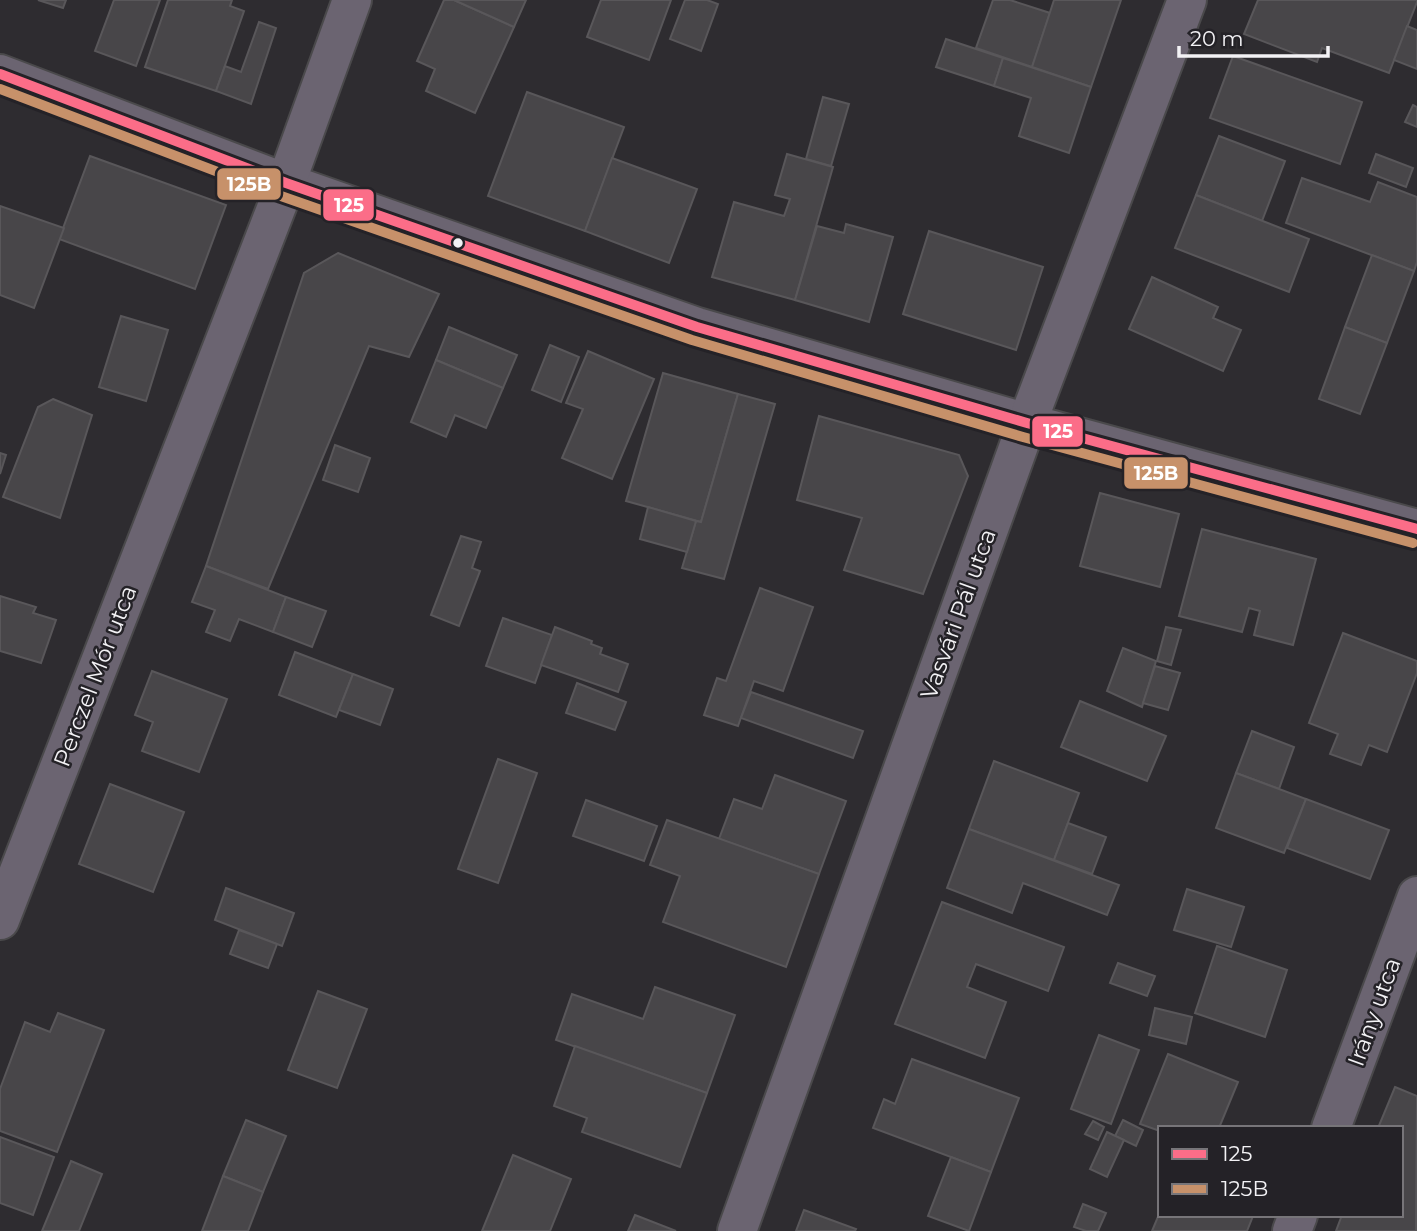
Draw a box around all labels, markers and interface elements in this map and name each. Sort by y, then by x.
scale bar [1179,14,1328,58]
text: 20 m [1190,26,1244,51]
line badge: 125B [216,167,282,201]
text: 125B [227,173,271,196]
line badge: 125 [322,188,375,222]
text: 125 [334,194,364,217]
unlabelled marker [451,236,465,250]
line badge: 125 [1031,415,1084,448]
text: 125 [1043,420,1073,443]
line badge: 125B [1123,456,1189,490]
text: 125B [1134,462,1178,485]
street label: Vasvári Pál utca [914,525,1002,703]
street label: Perczel Mór utca [48,581,142,771]
street label: Irány utca [1341,954,1407,1070]
legend [1158,1126,1403,1217]
text: 125 [1221,1141,1253,1166]
text: 125B [1221,1176,1268,1201]

